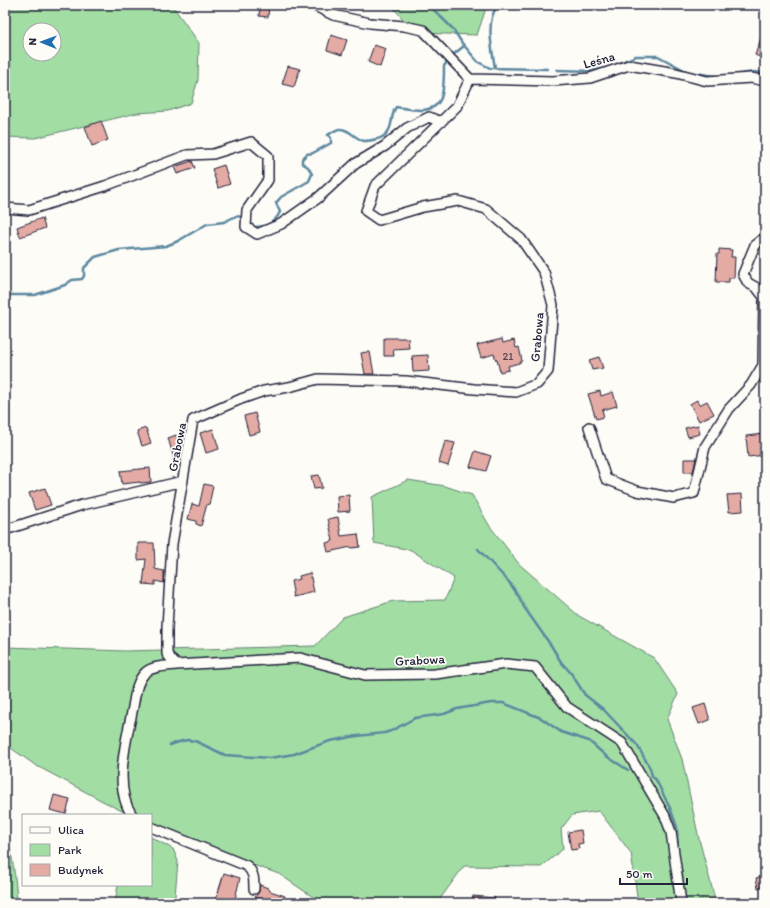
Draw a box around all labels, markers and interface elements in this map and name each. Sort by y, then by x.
north arrow [22,22,62,62]
text: N [26,38,39,46]
street label: Leśna [581,48,617,72]
street label: Grabowa [527,311,547,362]
house number: 21 [503,350,513,363]
street label: Grabowa [165,421,189,473]
street label: Grabowa [395,651,446,669]
legend [22,814,152,886]
text: Ulica [58,823,84,837]
text: Park [58,843,82,857]
scale bar [620,860,687,886]
text: Budynek [58,863,104,877]
text: 50 m [626,867,652,881]

